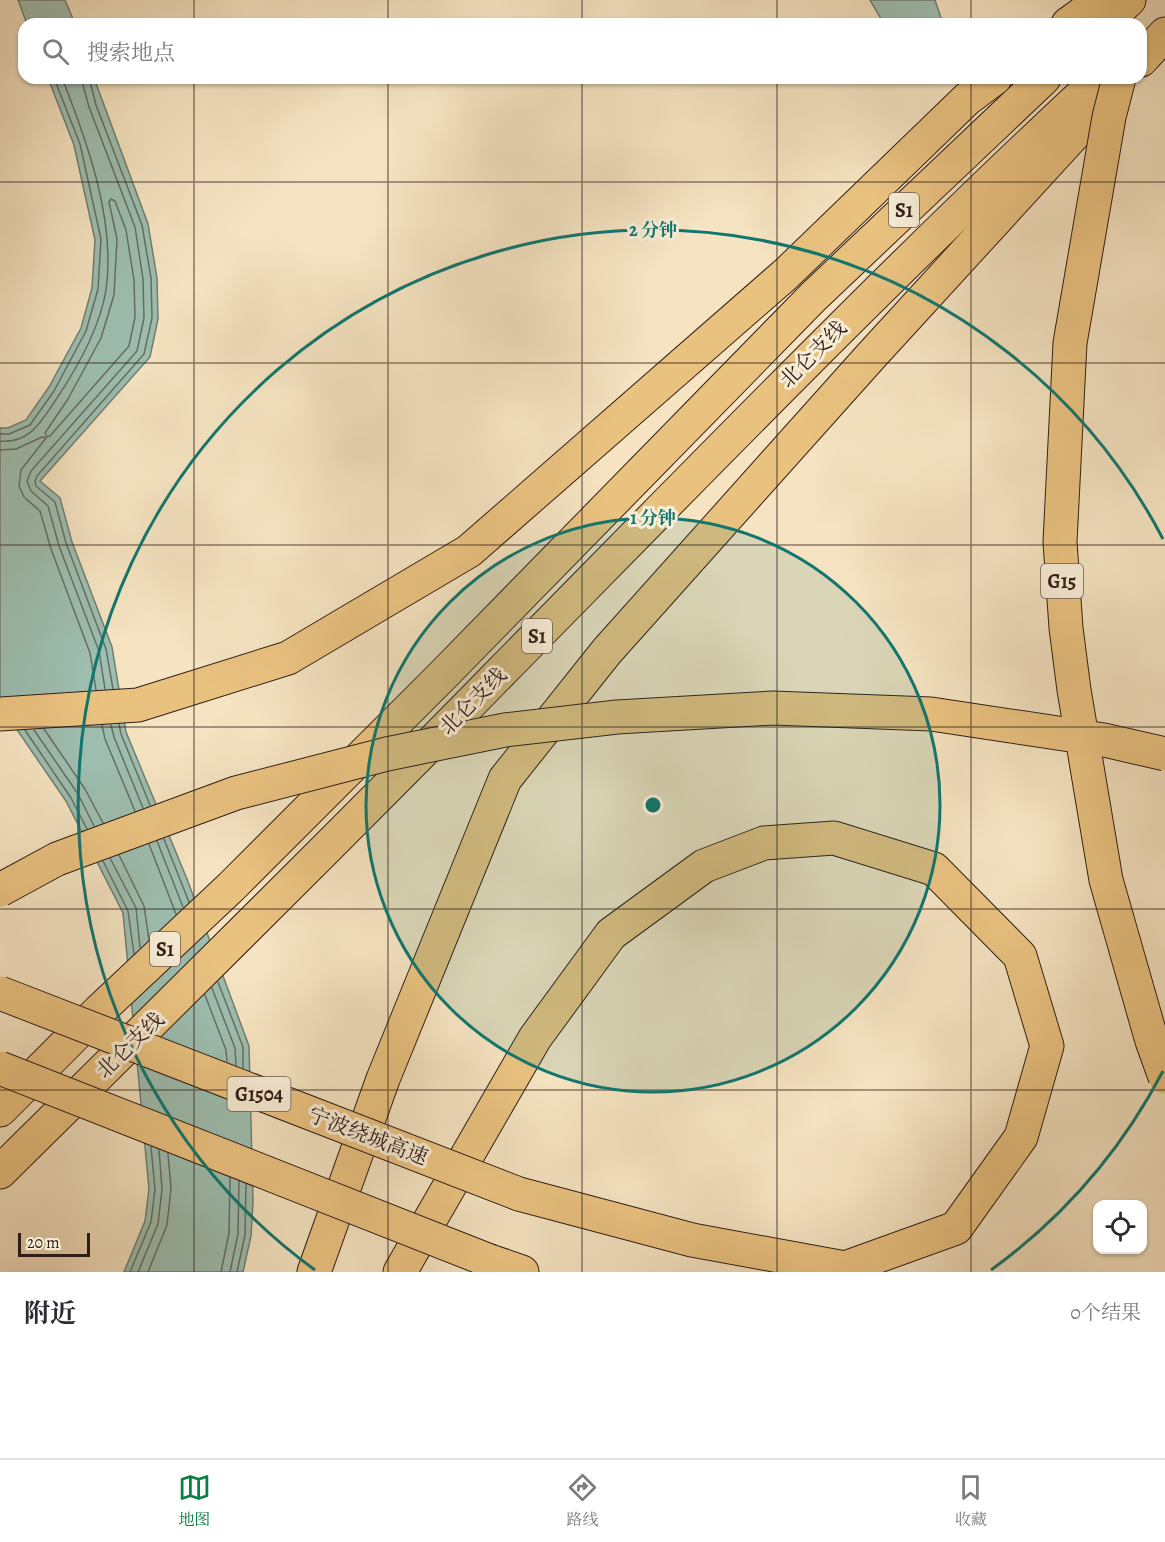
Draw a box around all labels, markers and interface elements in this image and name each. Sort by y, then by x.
search box [18,18,1147,84]
icon: search [39,35,72,68]
text: 搜索地点 [87,38,175,68]
road number: S1 [889,193,919,227]
text: 2 分钟 [629,218,677,242]
street label: 北仑支线 [773,314,853,394]
text: 1 分钟 [630,506,676,530]
road number: G15 [1041,564,1083,598]
road number: S1 [522,619,552,653]
street label: 北仑支线 [433,661,513,741]
centre of rings [643,795,663,815]
road number: S1 [150,932,180,966]
street label: 北仑支线 [90,1006,170,1084]
road number: G1504 [228,1077,290,1111]
street label: 宁波绕城高速 [304,1100,432,1172]
map controls [1093,1200,1147,1254]
button: locate [1093,1200,1147,1254]
scale bar [18,1230,90,1258]
text: 20 m [27,1232,60,1254]
text: 附近 [24,1296,76,1331]
text: 0个结果 [1070,1299,1141,1326]
tab: 地图 [178,1471,211,1531]
tab: 路线 [566,1471,599,1531]
tab: 收藏 [954,1471,987,1531]

